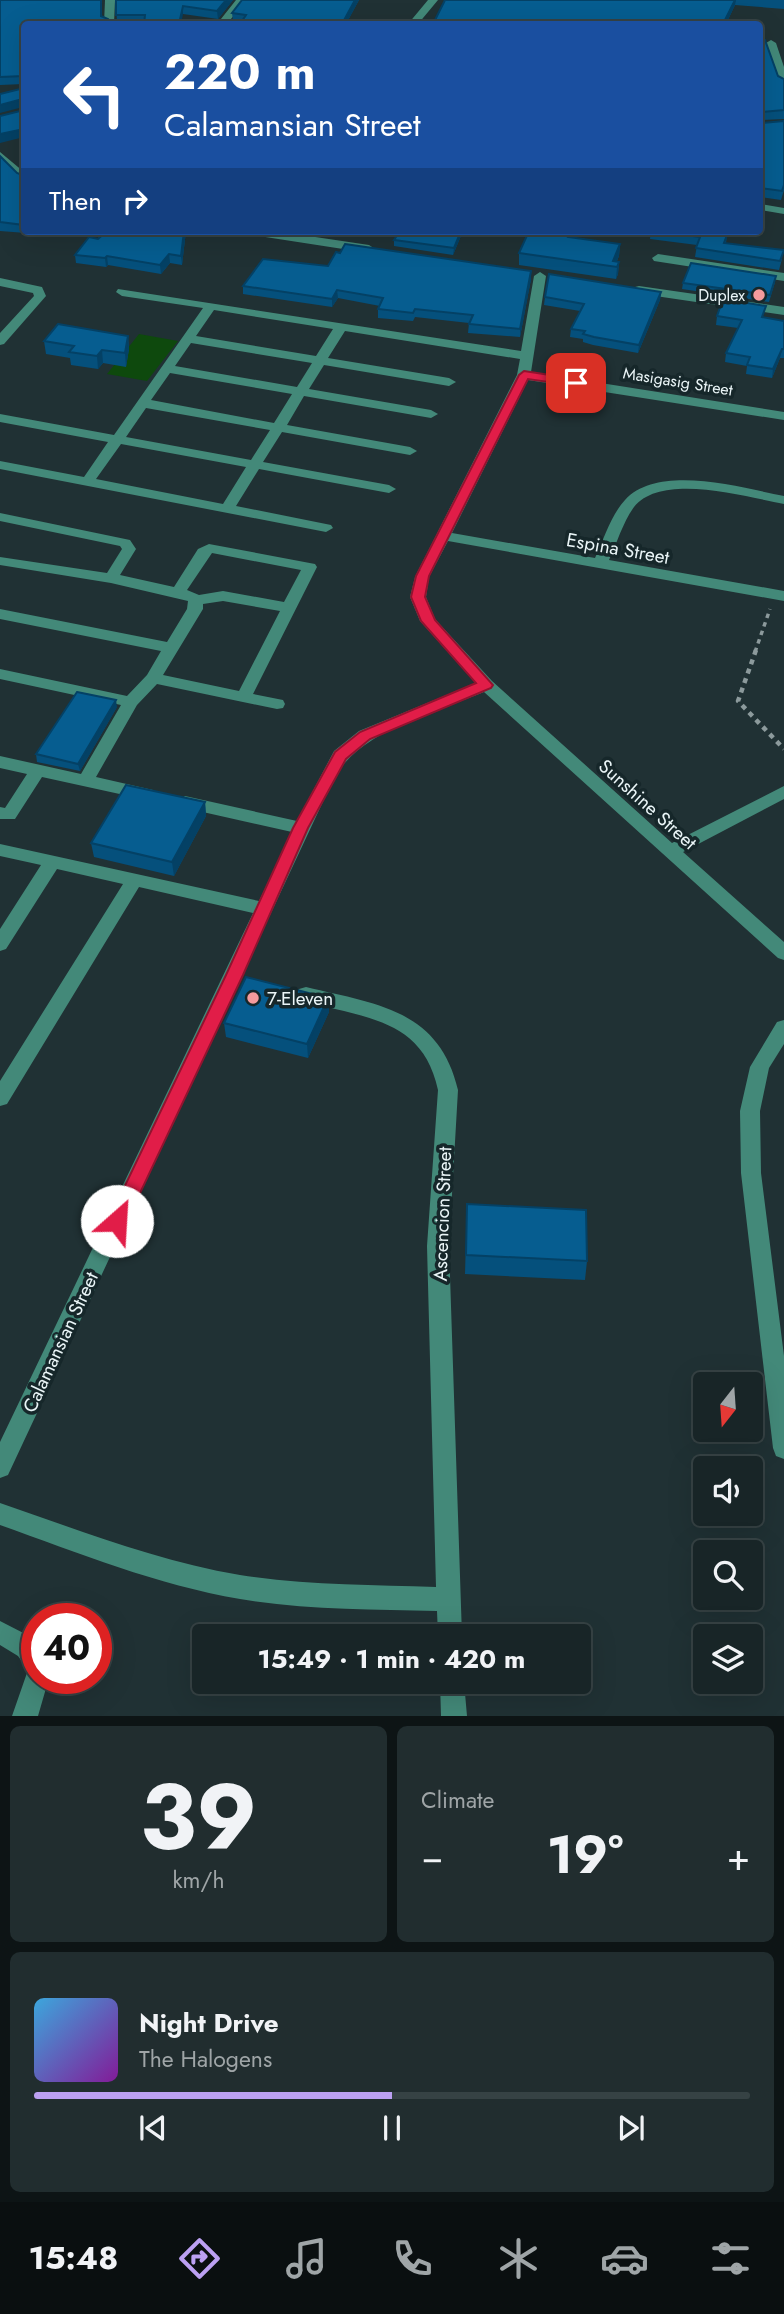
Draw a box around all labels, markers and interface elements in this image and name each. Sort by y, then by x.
text: 220 m [164,37,316,107]
icon: left [49,49,140,140]
text: Calamansian Street [164,102,421,148]
text: Then [49,182,102,220]
icon: right [116,182,154,220]
place label: Duplex [698,284,745,307]
marker: Duplex [751,287,767,303]
pin [546,353,606,413]
street label: Masigasig Street [621,361,735,402]
icon: arrive [557,364,595,402]
street label: Espina Street [564,526,672,571]
street label: Sunshine Street [593,753,703,856]
place label: 7-Eleven [267,985,333,1012]
marker: 7-Eleven [245,990,261,1006]
street label: Ascencion Street [427,1146,458,1282]
position arrow [80,1184,154,1258]
street label: Calamansian Street [16,1267,105,1417]
north arrow [693,1372,763,1442]
map controls [693,1372,763,1694]
button: sound [693,1456,763,1526]
button: search [693,1540,763,1610]
speed limit sign: 40 [21,1603,112,1694]
button: layers [693,1624,763,1694]
text: 15:49 · 1 min · 420 m [258,1640,525,1678]
text: 39 [140,1752,257,1883]
text: Climate [421,1783,494,1817]
text: 19° [547,1817,623,1893]
text: − [421,1829,443,1884]
text: + [727,1829,750,1884]
text: km/h [173,1863,224,1897]
text: Night Drive [139,2004,279,2042]
text: The Halogens [139,2042,272,2076]
icon: previous [134,2109,172,2147]
icon: pause [373,2109,411,2147]
icon: next [612,2109,650,2147]
icon: directions [175,2234,224,2283]
icon: music [282,2234,331,2283]
icon: phone [388,2234,437,2283]
icon: climate [494,2234,543,2283]
icon: car [600,2234,649,2283]
icon: filters [706,2234,755,2283]
text: 15:48 [29,2235,118,2281]

